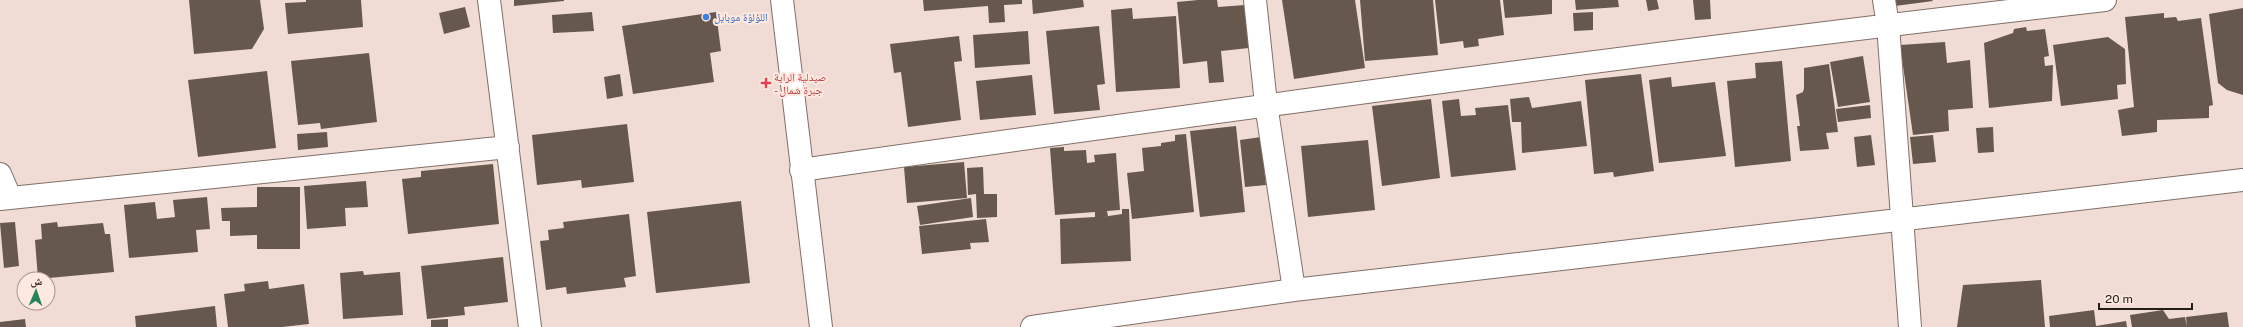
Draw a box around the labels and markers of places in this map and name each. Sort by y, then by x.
place label: اللؤلؤة موبايل [714,11,768,24]
marker: اللؤلؤة موبايل [701,12,711,22]
place label: صيدلية الراية - جبرة شمال [774,71,827,97]
marker: صيدلية الراية - جبرة شمال [761,78,771,88]

